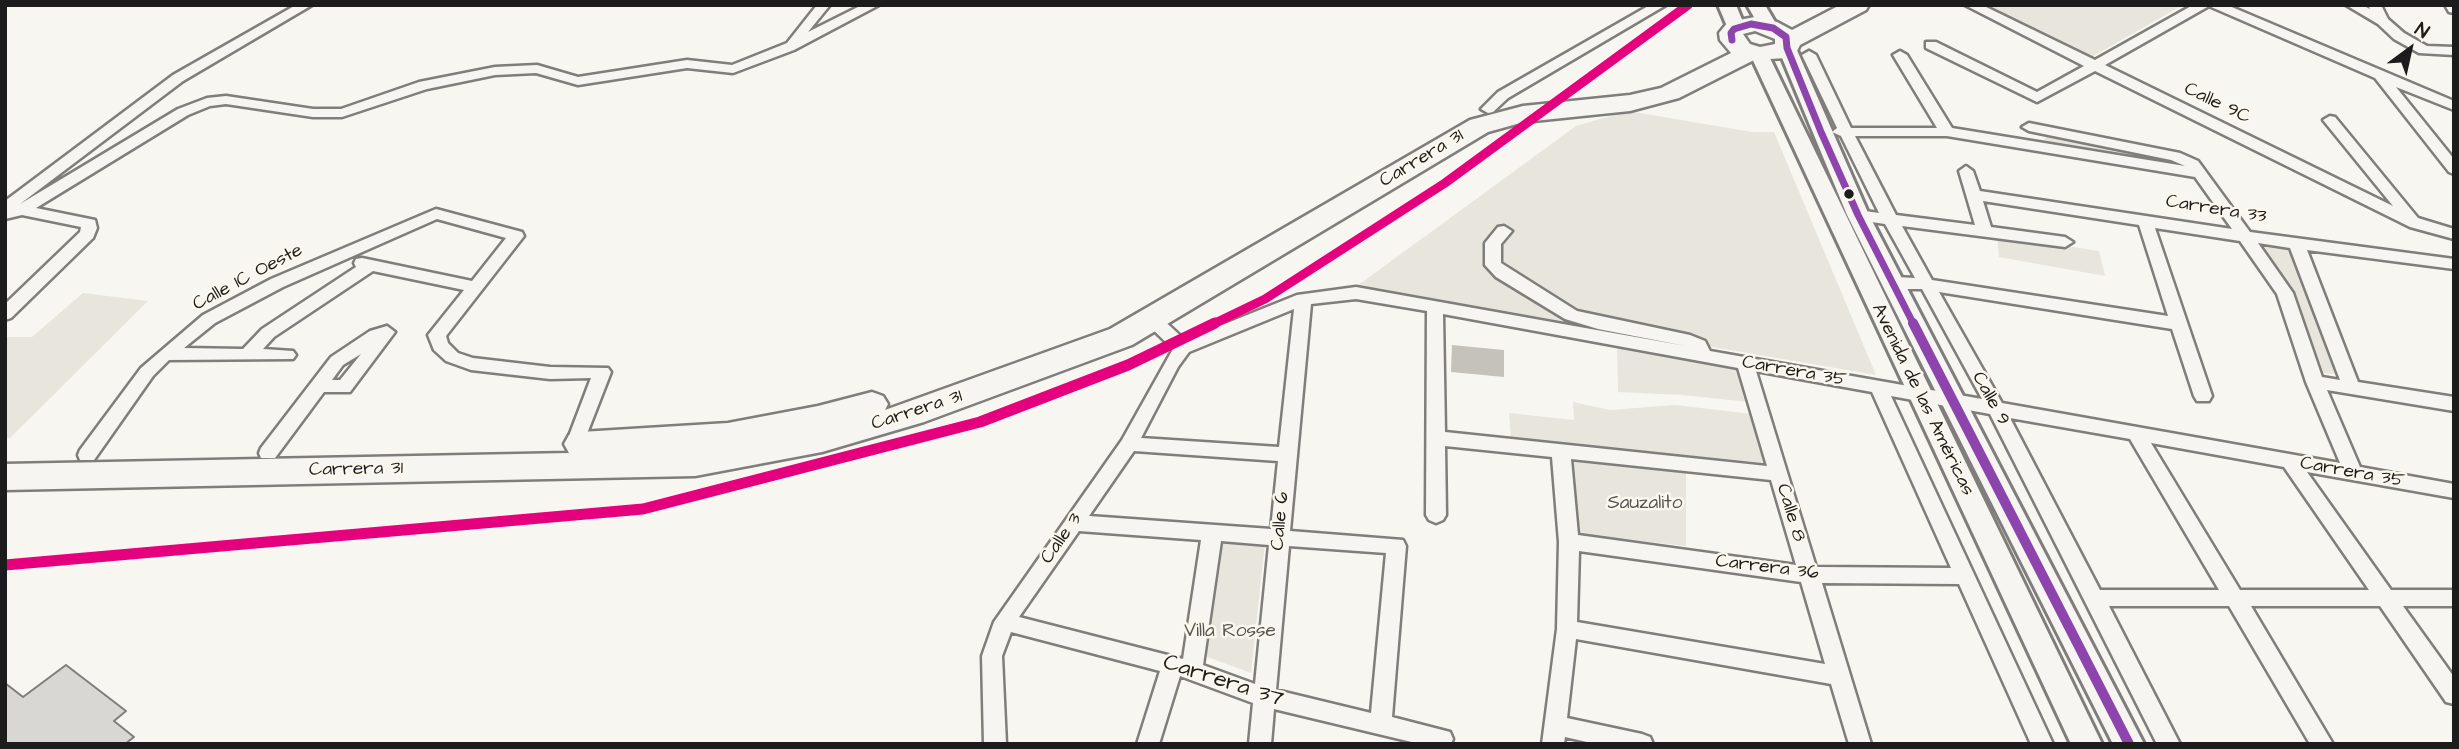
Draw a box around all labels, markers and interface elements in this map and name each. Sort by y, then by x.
north arrow [2375,14,2445,84]
text: N [2409,16,2434,46]
street label: Calle 9C [2180,78,2254,130]
street label: Carrera 31 [1376,125,1468,193]
unlabelled marker [1842,187,1856,201]
street label: Carrera 33 [2164,191,2268,229]
street label: Calle 1C Oeste [189,240,307,316]
street label: Avenida de las Américas [1866,300,1978,500]
street label: Carrera 35 [1740,352,1848,392]
street label: Calle 9 [1966,368,2014,430]
street label: Carrera 31 [869,386,965,436]
street label: Carrera 35 [2298,453,2406,493]
street label: Carrera 31 [309,458,403,482]
street label: Calle 8 [1770,481,1810,545]
street label: Calle 6 [1267,491,1295,551]
park label: Sauzalito [1608,493,1682,515]
street label: Calle 3 [1036,509,1088,569]
street label: Carrera 36 [1714,550,1820,586]
park label: Villa Rosse [1184,621,1276,643]
street label: Carrera 37 [1159,650,1287,714]

